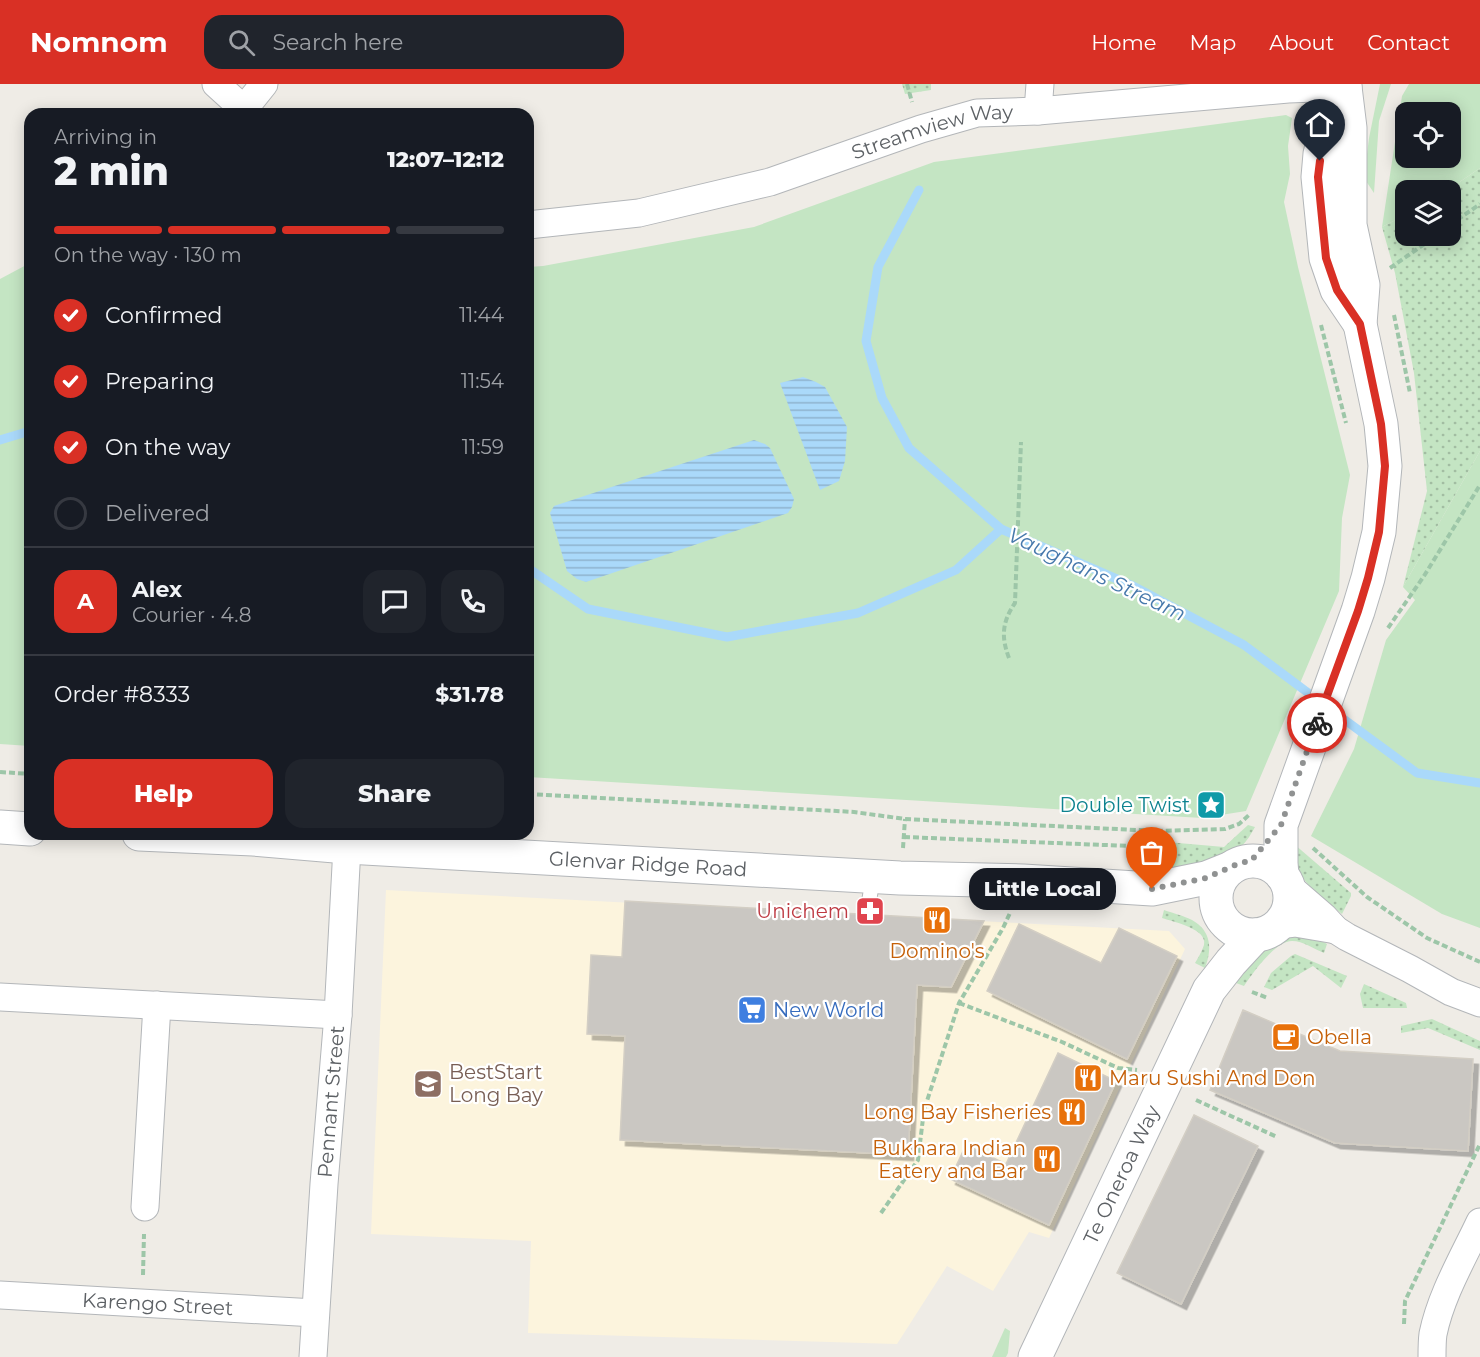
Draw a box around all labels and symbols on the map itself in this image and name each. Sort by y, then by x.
pin [1294,99,1345,161]
street label: Streamview Way [848,100,1014,164]
water label: Vaughans Stream [1004,522,1190,626]
courier [1287,693,1347,753]
place icon: Double Twist [1195,789,1227,821]
place label: Double Twist [1060,793,1190,817]
pin [1126,827,1177,889]
street label: Glenvar Ridge Road [548,846,748,881]
callout: Little Local [969,868,1116,910]
pharmacy icon: Unichem [854,895,886,927]
place label: Unichem [756,899,849,923]
restaurant icon: Domino's [921,904,953,936]
place label: Domino's [889,939,985,963]
supermarket icon: New World [736,994,768,1026]
place label: New World [773,998,884,1022]
cafe icon: Obella [1270,1021,1302,1053]
street label: Pennant Street [313,1025,349,1179]
place label: Obella [1307,1025,1372,1049]
place label: BestStart Long Bay [449,1060,543,1107]
restaurant icon: Maru Sushi And Don [1072,1062,1104,1094]
place label: Maru Sushi And Don [1109,1066,1315,1090]
school or university icon: BestStart Long Bay [412,1068,444,1100]
restaurant icon: Long Bay Fisheries [1056,1096,1088,1128]
place label: Long Bay Fisheries [863,1100,1051,1124]
street label: Te Oneroa Way [1078,1101,1165,1248]
place label: Bukhara Indian Eatery and Bar [872,1136,1026,1183]
restaurant icon: Bukhara Indian Eatery and Bar [1031,1143,1063,1175]
street label: Karengo Street [82,1288,234,1320]

